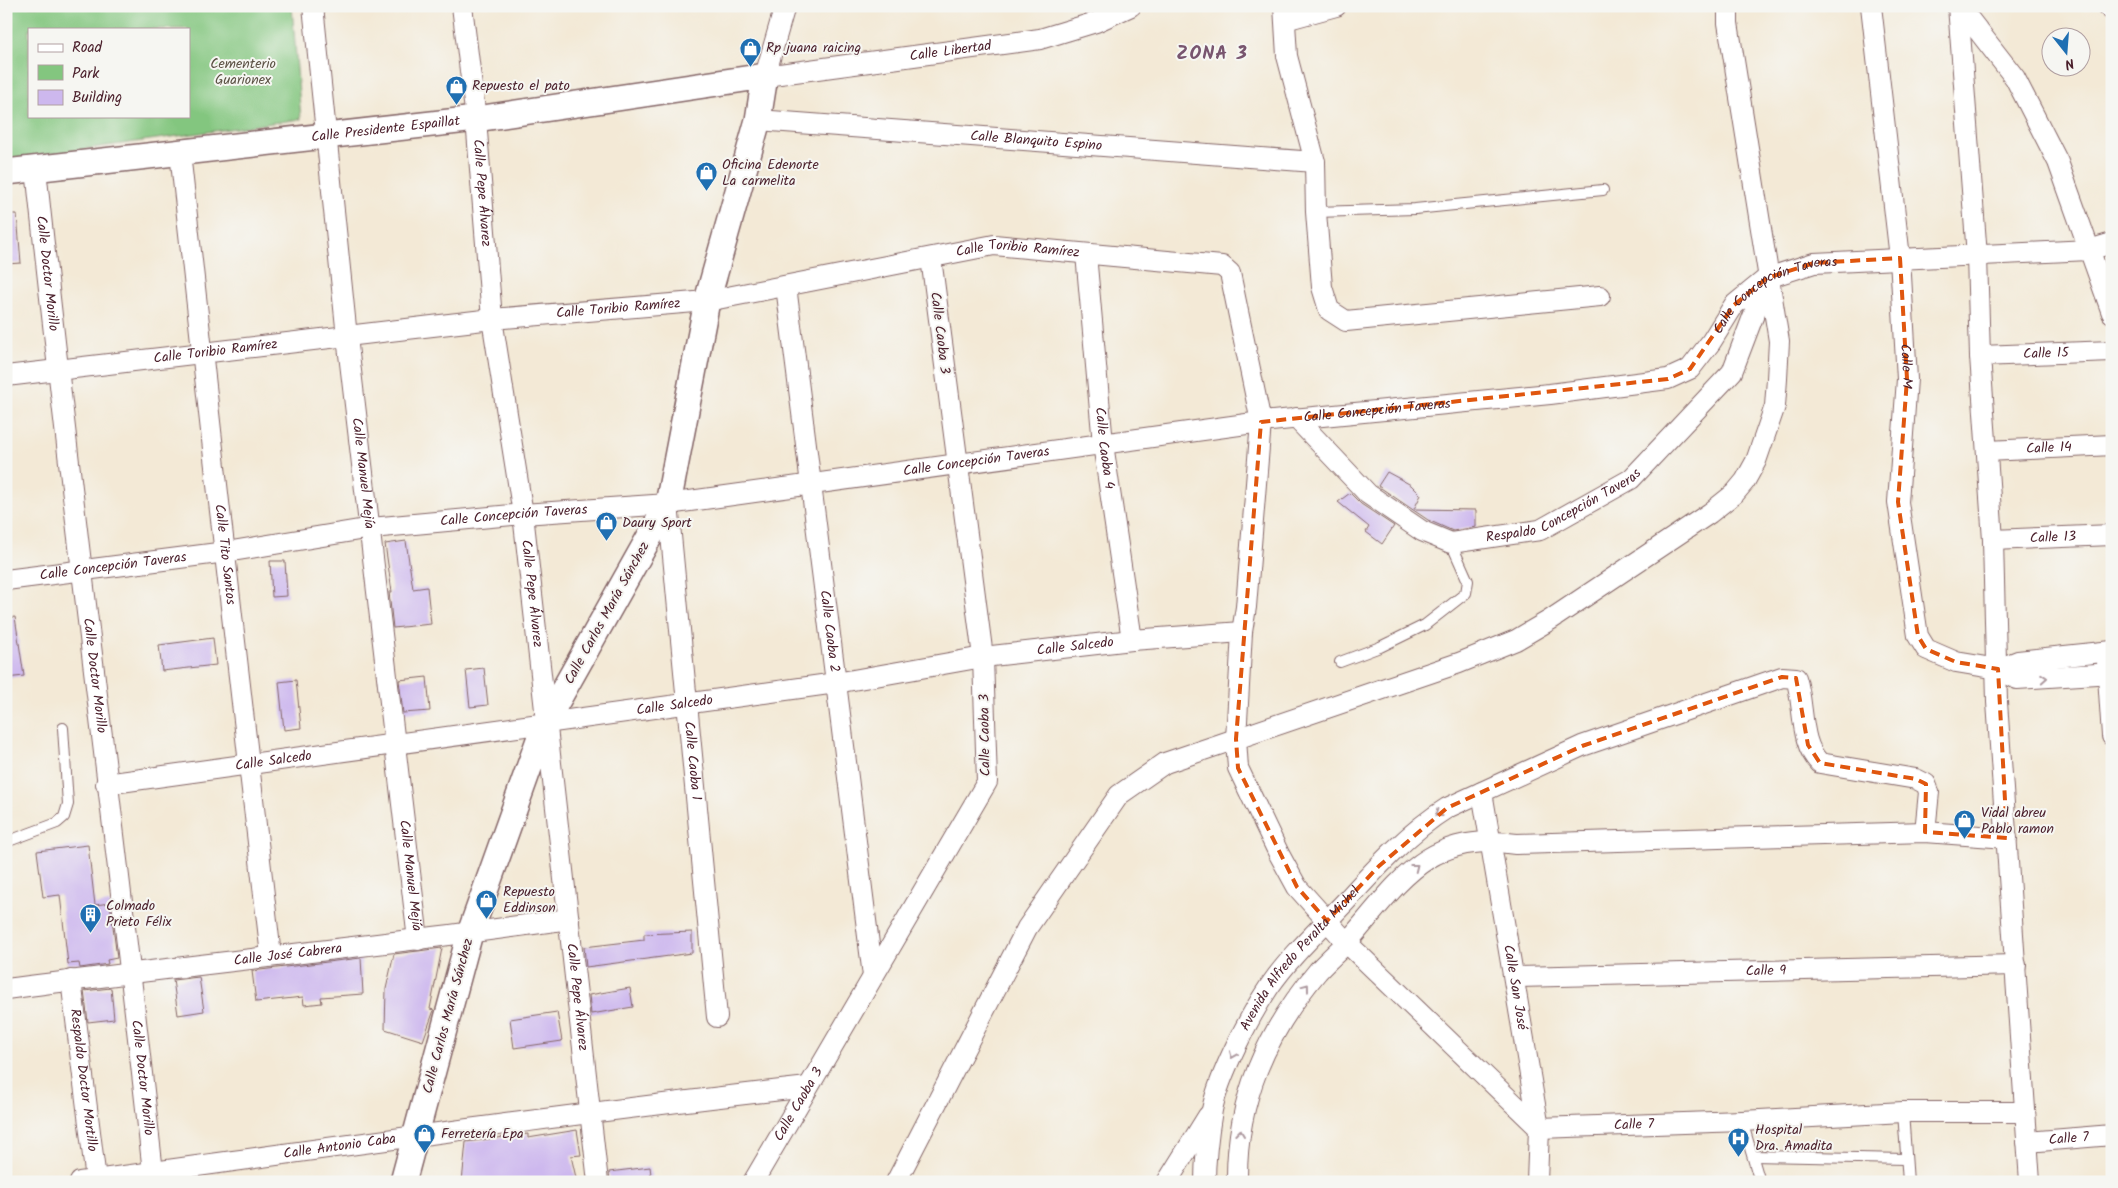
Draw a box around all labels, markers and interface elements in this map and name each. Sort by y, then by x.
legend [28,28,190,118]
north arrow [2040,28,2090,78]
street label: Calle Libertad [908,35,994,67]
text: Road [72,36,103,60]
shop icon: Rp juana raicing [738,36,762,67]
place label: Rp juana raicing [766,37,861,59]
district label: ZONA 3 [1176,39,1248,69]
text: N [2062,52,2077,75]
park label: Cementerio Guarionex [210,53,276,91]
text: Park [72,62,100,86]
shop icon: Repuesto el pato [444,74,468,105]
place label: Repuesto el pato [472,75,570,97]
text: Building [72,86,122,110]
street label: Calle Presidente Espaillat [310,110,462,148]
street label: Calle Blanquito Espino [969,125,1103,157]
street label: Calle Pepe Álvarez [467,138,497,248]
place label: Oficina Edenorte La carmelita [722,154,820,192]
shop icon: Oficina Edenorte La carmelita [694,161,718,192]
street label: Calle Doctor Morillo [30,215,65,332]
street label: Calle Toribio Ramírez [954,233,1080,264]
street label: Calle Concepción Taveras [1708,251,1838,338]
street label: Calle Caoba 3 [924,291,956,375]
street label: Calle Toribio Ramírez [555,292,681,325]
street label: Calle Toribio Ramírez [152,333,279,370]
street label: Calle 15 [2023,342,2071,365]
street label: Calle M [1894,343,1918,389]
street label: Calle Concepción Taveras [1302,393,1452,429]
street label: Calle Caoba 4 [1089,406,1121,491]
street label: Calle Manuel Mejía [346,416,381,530]
street label: Calle 14 [2025,436,2073,460]
street label: Calle Concepción Taveras [902,440,1051,482]
street label: Respaldo Concepción Taveras [1484,463,1647,549]
street label: Calle Concepción Taveras [439,499,588,533]
street label: Calle Tito Santos [208,503,242,606]
shop icon: Daury Sport [594,511,618,542]
place label: Daury Sport [622,512,692,534]
street label: Calle 13 [2029,526,2076,549]
street label: Calle Carlos María Sánchez [559,538,655,688]
street label: Calle Pepe Álvarez [515,539,549,648]
street label: Calle Concepción Taveras [38,546,188,587]
street label: Calle Caoba 2 [813,589,846,674]
street label: Calle Doctor Morillo [77,617,113,735]
street label: Calle Salcedo [1036,631,1115,662]
one-way arrow [2040,672,2048,683]
street label: Calle Salcedo [635,689,714,722]
street label: Calle Caoba 3 [973,694,997,776]
street label: Calle Caoba 1 [678,720,707,801]
street label: Calle Salcedo [234,745,313,777]
place label: Vidal abreu Pablo ramon [1981,802,2054,840]
one-way arrow [1435,808,1444,817]
shop icon: Vidal abreu Pablo ramon [1953,809,1977,840]
street label: Calle Manuel Mejía [393,819,428,932]
one-way arrow [1409,865,1418,873]
place label: Repuesto Eddinson [503,881,556,919]
street label: Avenida Alfredo Peralta Michel [1234,881,1366,1035]
shop icon: Repuesto Eddinson [475,888,499,919]
place label: Colmado Prieto Félix [106,895,172,933]
building icon: Colmado Prieto Félix [78,902,102,933]
street label: Calle Carlos María Sánchez [417,936,479,1096]
street label: Calle José Cabrera [233,937,343,972]
street label: Calle Pepe Álvarez [560,942,594,1052]
street label: Calle San José [1497,943,1533,1032]
street label: Calle 9 [1745,960,1787,982]
one-way arrow [1300,983,1309,993]
street label: Respaldo Doctor Mortillo [64,1008,103,1153]
street label: Calle Doctor Morillo [125,1019,160,1137]
one-way arrow [1229,1050,1239,1059]
street label: Calle Caoba 3 [768,1063,829,1146]
street label: Calle 7 [1613,1113,1655,1136]
place label: Hospital Dra. Amadita [1755,1119,1833,1157]
shop icon: Ferretería Epa [413,1122,437,1153]
place label: Ferretería Epa [441,1123,524,1145]
hospital icon: Hospital Dra. Amadita [1727,1126,1751,1157]
street label: Calle 7 [2048,1126,2090,1151]
street label: Calle Antonio Caba [282,1128,397,1165]
one-way arrow [1234,1129,1245,1137]

